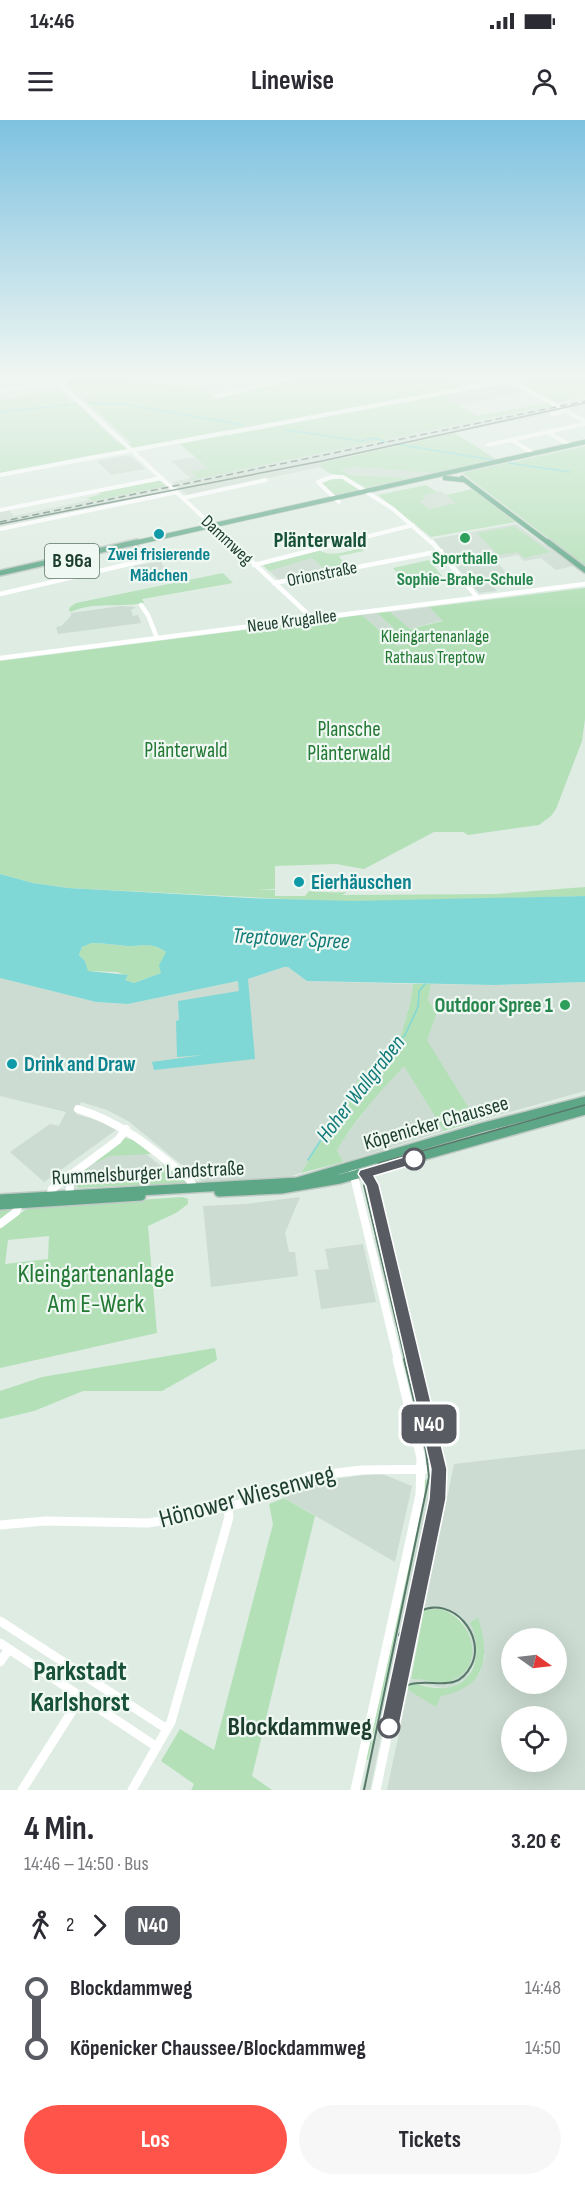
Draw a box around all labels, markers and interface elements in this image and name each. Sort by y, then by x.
text: 14:46 [30,8,75,35]
icon: menu [24,65,57,98]
text: Linewise [251,65,334,97]
icon: person [528,65,561,98]
street label: Dammweg [197,511,257,569]
marker: Zwei frisierende Mädchen [152,527,166,541]
district label: Plänterwald [273,527,367,554]
marker: Sporthalle Sophie-Brahe-Schule [458,531,472,545]
road number: B 96a [45,544,99,578]
place label: Zwei frisierende Mädchen [108,544,210,586]
place label: Sporthalle Sophie-Brahe-Schule [397,548,533,590]
street label: Orionstraße [285,557,359,591]
street label: Neue Krugallee [246,605,338,637]
park label: Kleingartenanlage Rathaus Treptow [381,626,489,668]
park label: Plansche Plänterwald [307,717,391,766]
park label: Plänterwald [144,738,228,763]
place label: Eierhäuschen [311,870,412,895]
marker: Eierhäuschen [292,875,306,889]
water label: Treptower Spree [232,922,351,956]
place label: Outdoor Spree 1 [435,993,553,1018]
marker: Outdoor Spree 1 [558,998,572,1012]
water label: Hoher Wallgraben [311,1030,411,1148]
place label: Drink and Draw [24,1052,136,1077]
marker: Drink and Draw [5,1057,19,1071]
street label: Köpenicker Chaussee [361,1090,511,1156]
unlabelled marker [403,1148,425,1170]
street label: Rummelsburger Landstraße [51,1155,245,1191]
park label: Kleingartenanlage Am E-Werk [18,1259,174,1320]
line badge: N40 [394,1404,464,1444]
text: N40 [414,1412,444,1437]
street label: Hönower Wiesenweg [156,1459,338,1535]
north arrow [501,1628,567,1694]
map controls [501,1628,567,1772]
district label: Parkstadt Karlshorst [30,1656,130,1719]
button: locate [501,1706,567,1772]
place label: Blockdammweg [228,1712,372,1743]
marker: Blockdammweg [378,1716,400,1738]
text: 4 Min. [24,1809,94,1849]
text: 3.20 € [511,1828,561,1855]
text: 14:46 – 14:50 · Bus [24,1852,149,1876]
icon: walk [24,1909,57,1942]
icon: forward [83,1909,116,1942]
text: 2 [66,1913,74,1937]
text: N40 [137,1913,168,1938]
text: Blockdammweg [70,1975,192,2002]
text: 14:48 [525,1976,561,2000]
text: Köpenicker Chaussee/Blockdammweg [70,2035,366,2062]
text: 14:50 [525,2036,561,2060]
button: Los [24,2105,287,2174]
button: Tickets [299,2105,561,2174]

